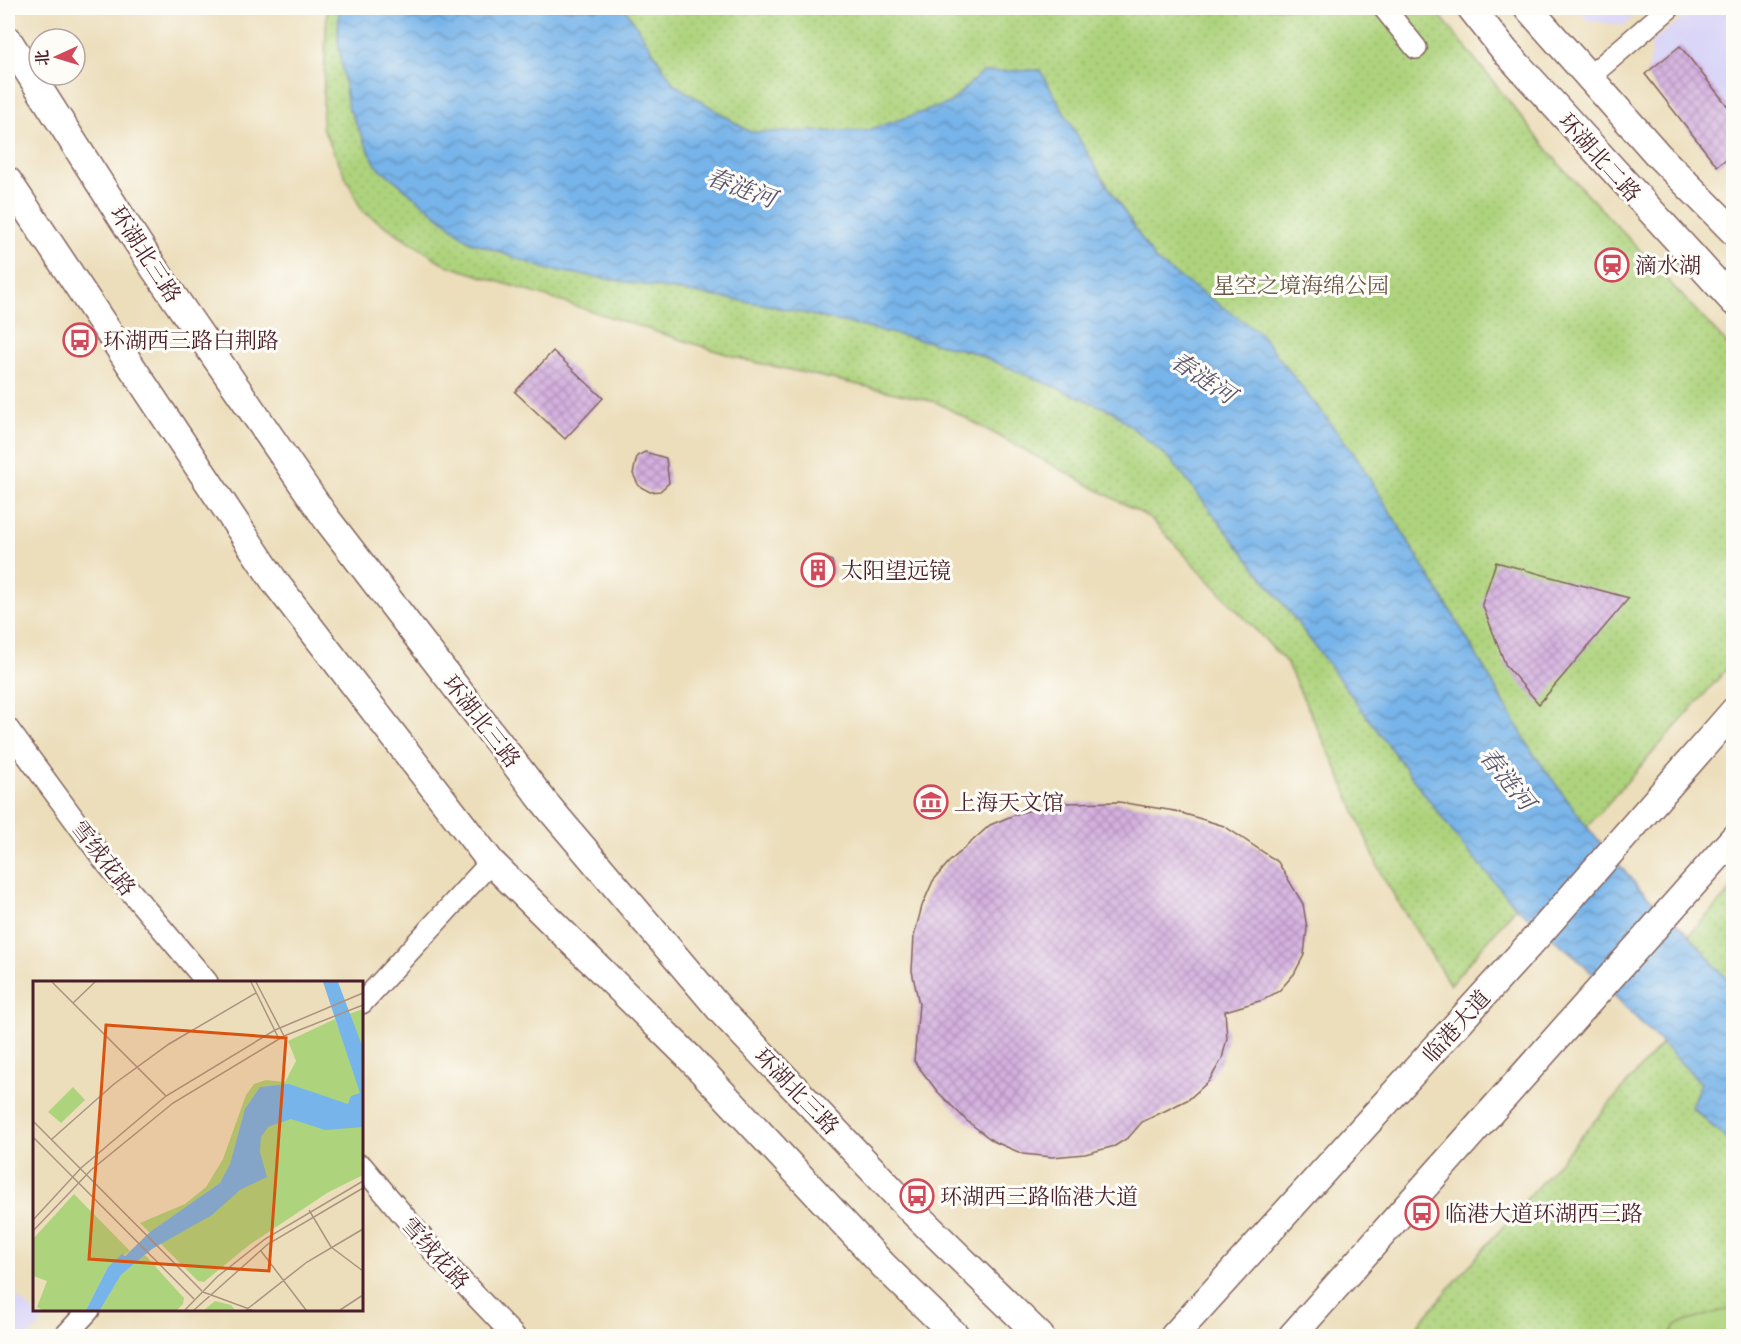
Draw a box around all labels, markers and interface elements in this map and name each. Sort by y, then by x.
north arrow [27,27,87,87]
text: 北 [32,49,57,67]
street label: 环湖北二路 [1549,107,1646,211]
water label: 春涟河 [701,162,784,220]
street label: 环湖北三路 [100,201,187,310]
station icon: 滴水湖 [1594,247,1630,283]
place label: 滴水湖 [1635,252,1701,284]
park label: 星空之境海绵公园 [1213,272,1389,304]
bus stop icon: 环湖西三路白荆路 [62,322,98,358]
place label: 环湖西三路白荆路 [103,327,279,359]
water label: 春涟河 [1163,345,1245,416]
building icon: 太阳望远镜 [800,552,836,588]
place label: 太阳望远镜 [841,557,951,589]
street label: 环湖北三路 [433,670,526,776]
water label: 春涟河 [1470,742,1544,822]
museum icon: 上海天文馆 [913,784,949,820]
place label: 上海天文馆 [954,789,1064,821]
street label: 雪绒花路 [62,815,141,904]
inset map [33,981,363,1311]
street label: 临港大道 [1417,985,1500,1071]
street label: 环湖北三路 [745,1042,845,1144]
bus stop icon: 环湖西三路临港大道 [899,1178,935,1214]
place label: 环湖西三路临港大道 [940,1183,1138,1215]
bus stop icon: 临港大道环湖西三路 [1404,1195,1440,1231]
place label: 临港大道环湖西三路 [1445,1200,1643,1232]
street label: 雪绒花路 [392,1212,475,1298]

